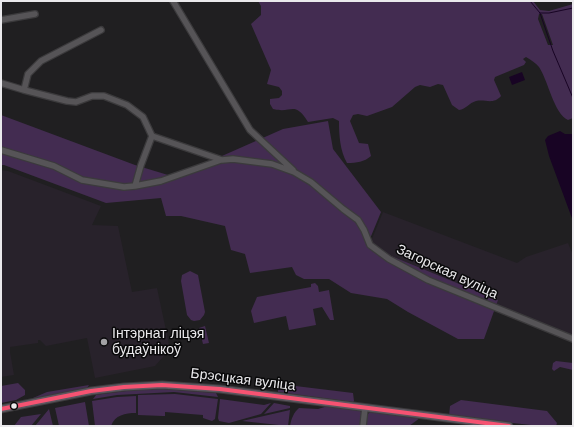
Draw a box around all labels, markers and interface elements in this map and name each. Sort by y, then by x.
street label: Загорская вуліца [394,241,500,303]
place label: Інтэрнат ліцэя будаўнікоў [112,326,204,358]
marker: Інтэрнат ліцэя будаўнікоў [99,337,109,347]
street label: Брэсцкая вуліца [190,365,296,395]
unlabelled marker [9,401,19,411]

